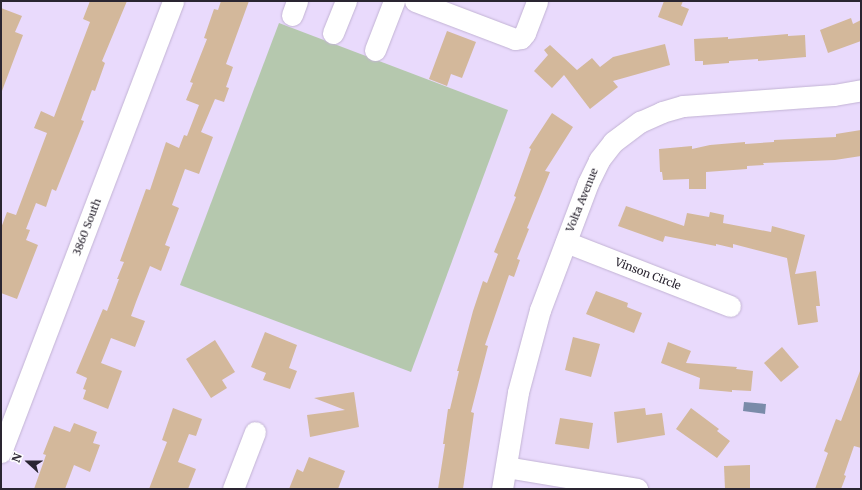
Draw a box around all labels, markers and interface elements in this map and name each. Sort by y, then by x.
street label: Volta Avenue [563,166,601,234]
street label: 3860 South [70,196,104,258]
street label: Vinson Circle [613,255,683,293]
north arrow [8,442,48,482]
text: N [9,451,25,464]

